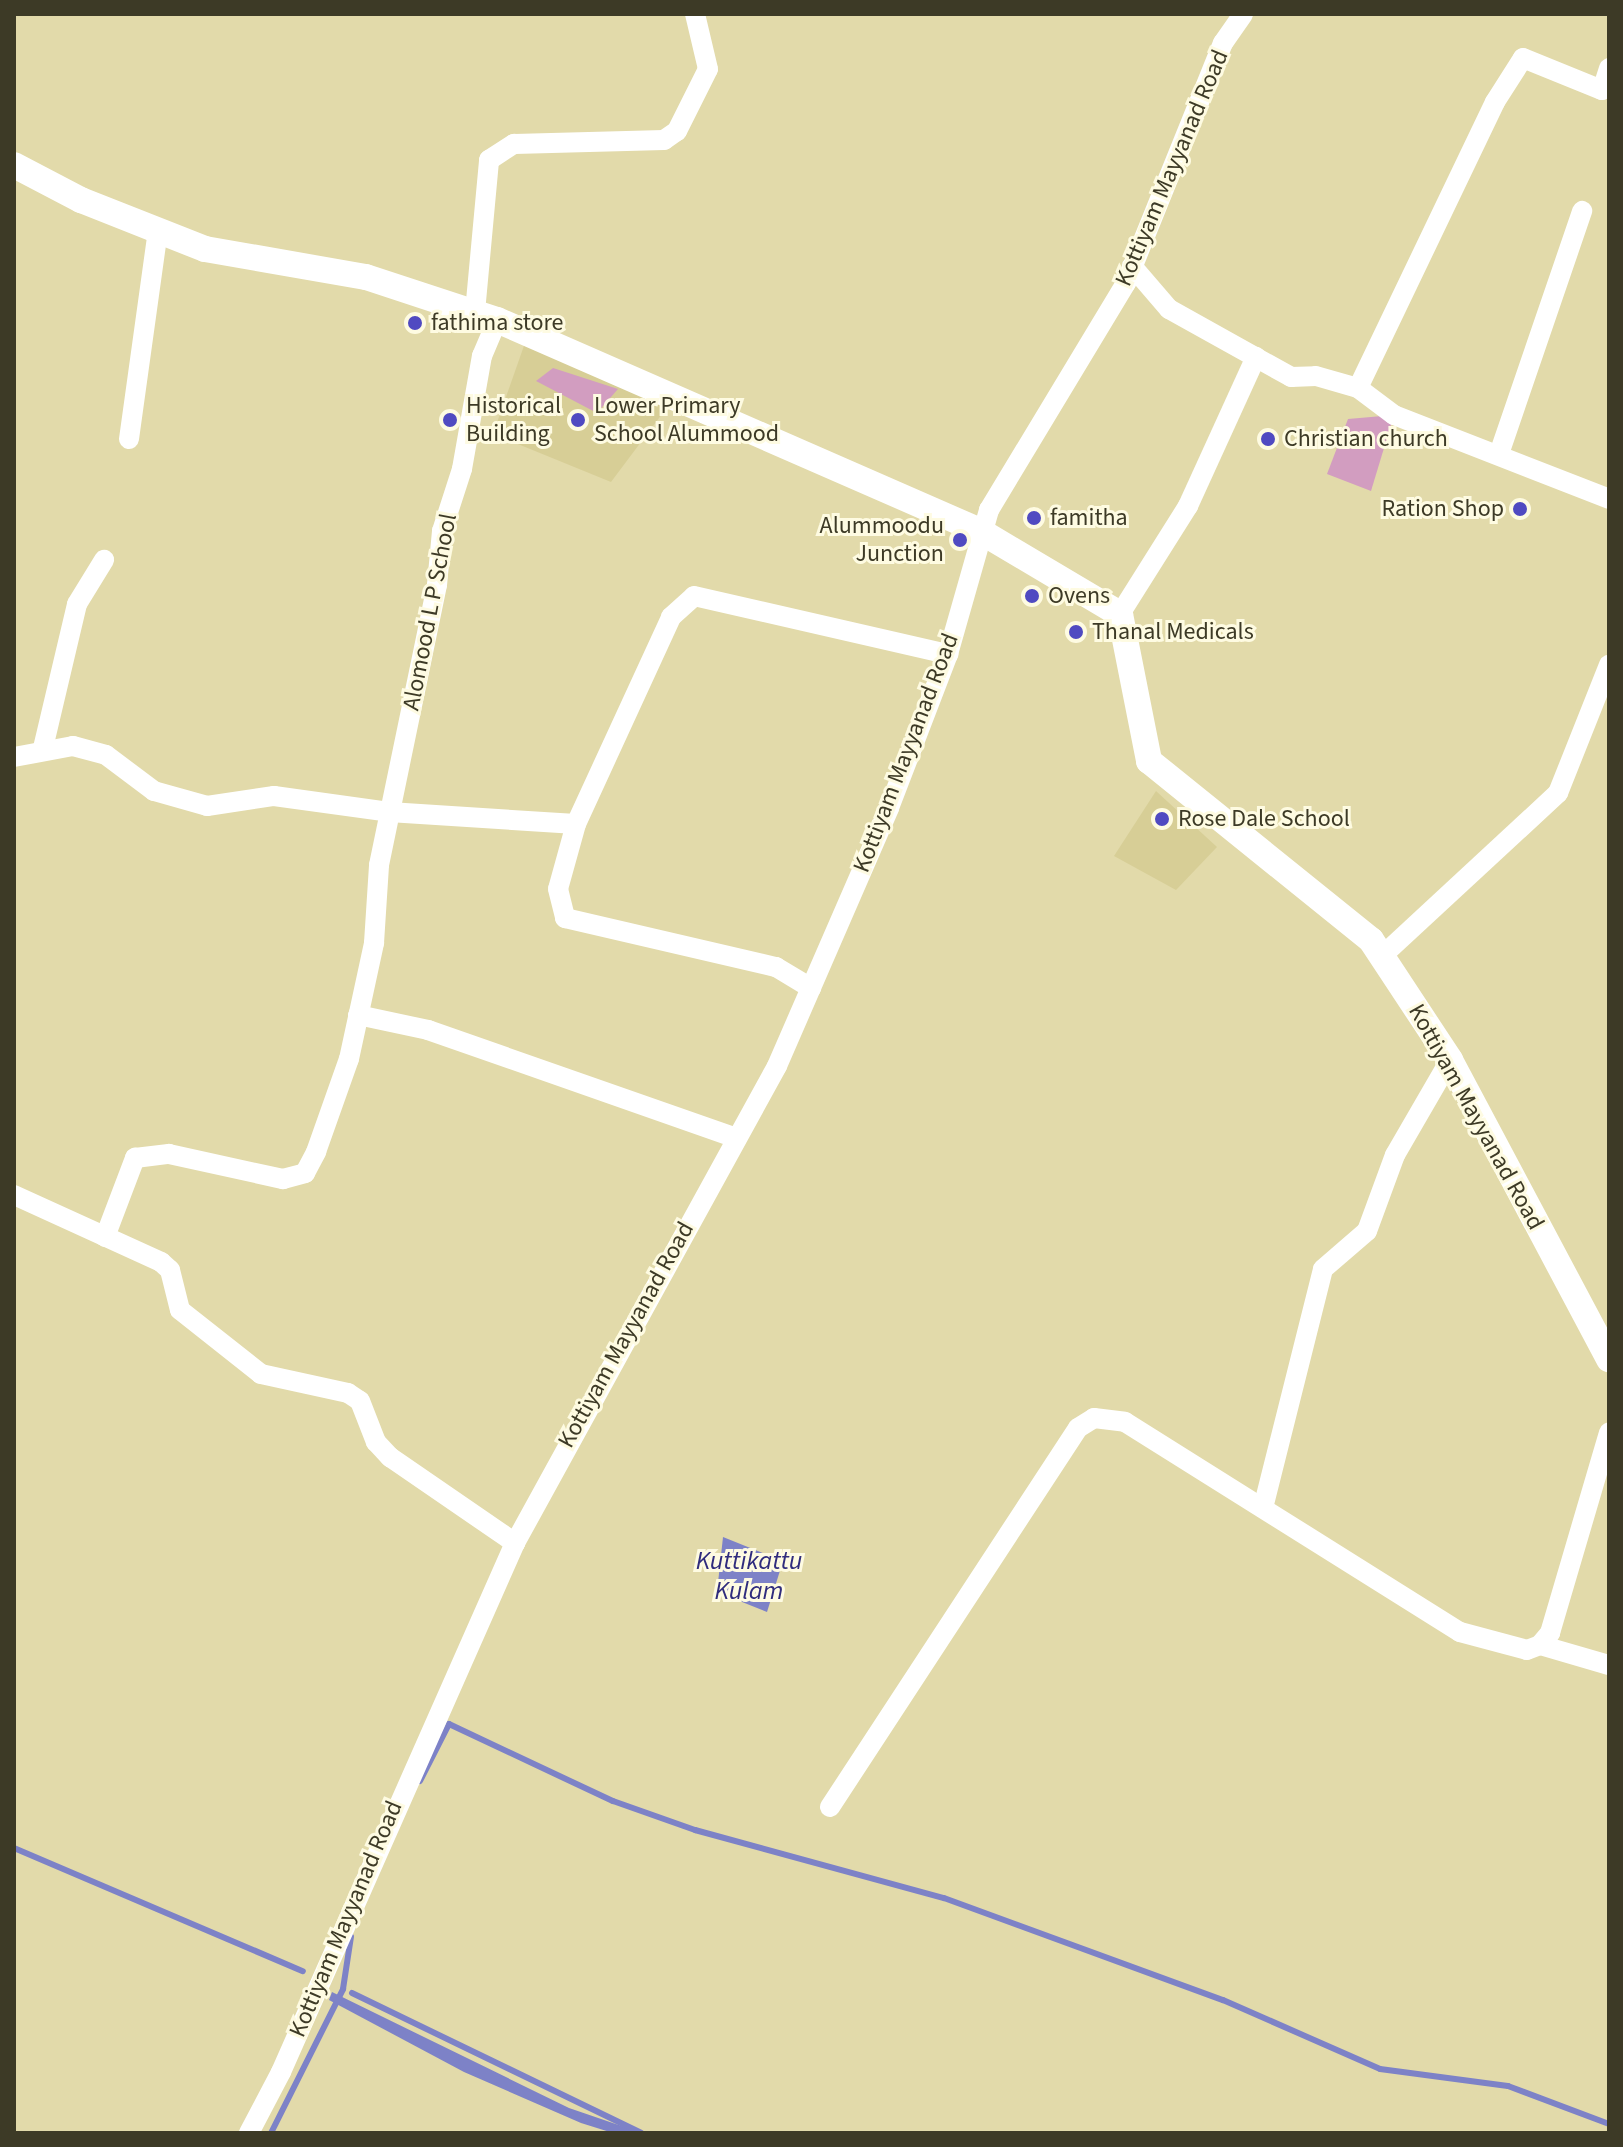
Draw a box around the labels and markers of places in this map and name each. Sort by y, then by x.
place label: fathima store [431,309,564,337]
marker: fathima store [406,314,424,332]
place label: Historical Building [466,392,561,448]
place label: Lower Primary School Alummood [594,392,779,448]
marker: Historical Building [441,411,459,429]
marker: Lower Primary School Alummood [569,411,587,429]
place label: Christian church [1284,425,1448,453]
marker: Christian church [1259,430,1277,448]
place label: Ration Shop [1382,495,1504,523]
marker: Ration Shop [1511,500,1529,518]
place label: famitha [1050,504,1128,532]
marker: famitha [1025,509,1043,527]
place label: Alummoodu Junction [820,512,944,568]
marker: Alummoodu Junction [951,531,969,549]
place label: Ovens [1048,582,1110,610]
marker: Ovens [1023,587,1041,605]
place label: Thanal Medicals [1092,618,1254,646]
marker: Thanal Medicals [1067,623,1085,641]
place label: Rose Dale School [1178,805,1350,833]
marker: Rose Dale School [1153,810,1171,828]

